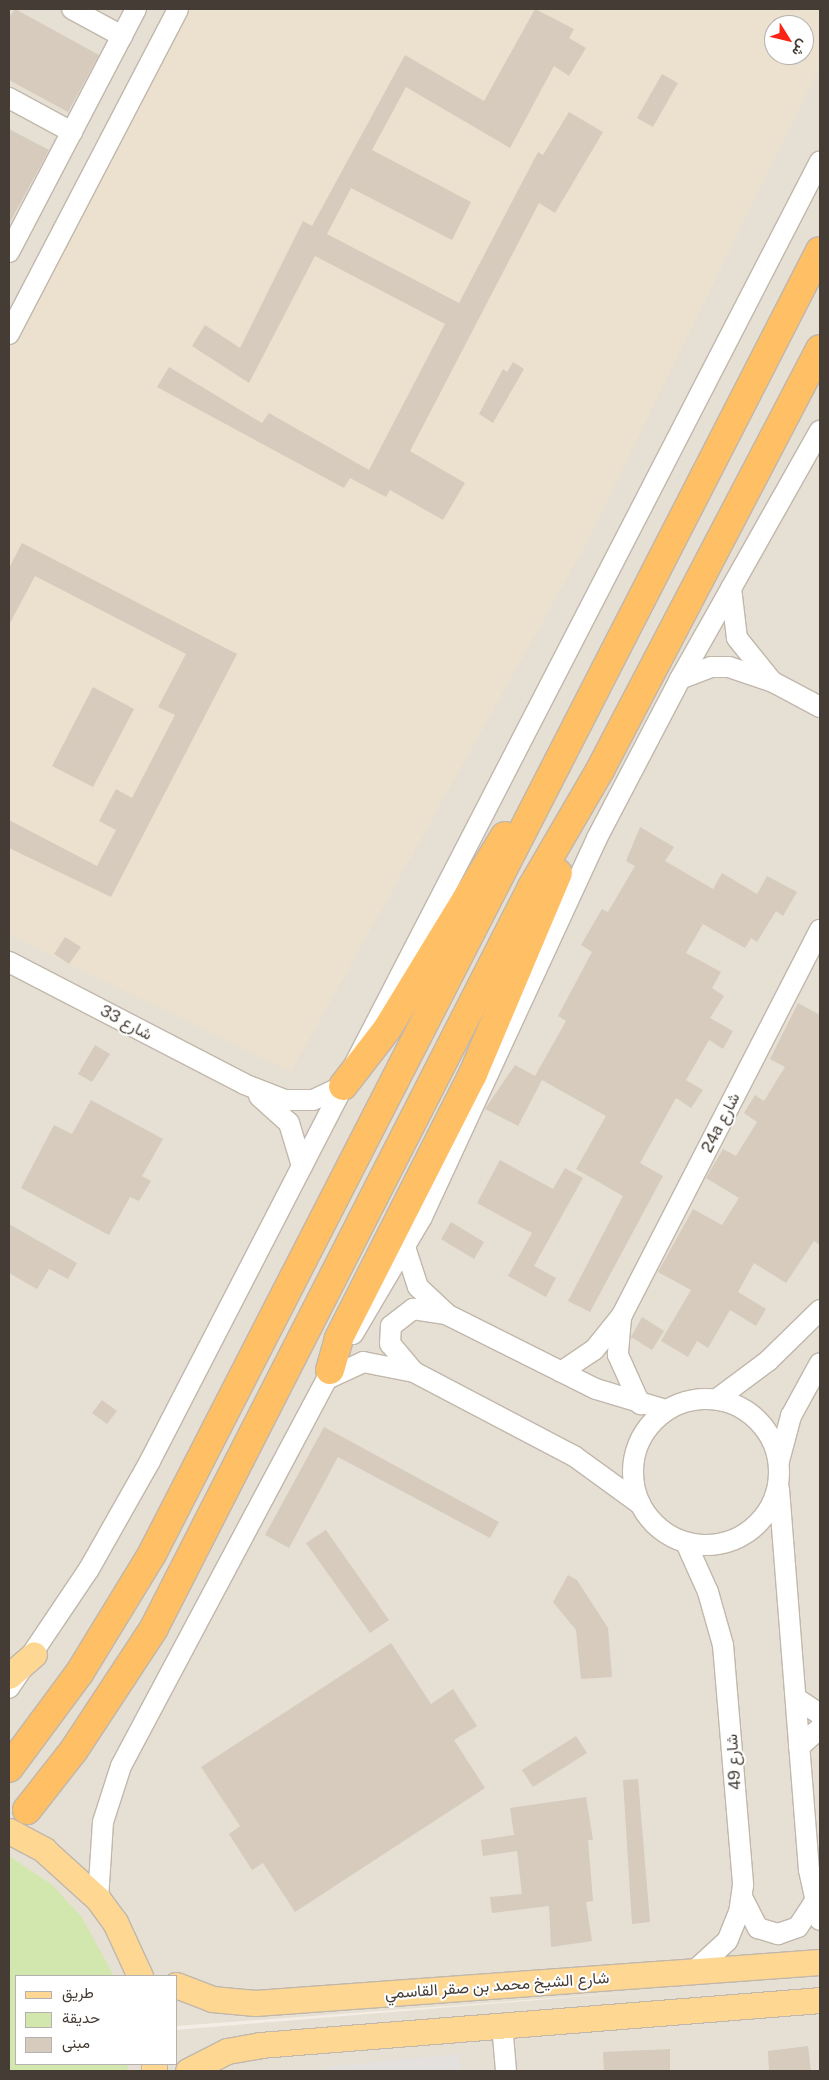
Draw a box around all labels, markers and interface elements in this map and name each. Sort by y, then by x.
north arrow [764,15,814,65]
text: ش [789,37,812,60]
street label: شارع 33 [97,1001,155,1045]
street label: 24a شارع [698,1090,744,1156]
street label: شارع 49 [722,1733,746,1791]
street label: شارع الشيخ محمد بن صقر القاسمي [384,1969,610,2003]
legend [15,1975,178,2065]
text: طريق [62,1984,94,2001]
text: حديقة [62,2009,100,2026]
text: مبنى [62,2034,90,2051]

